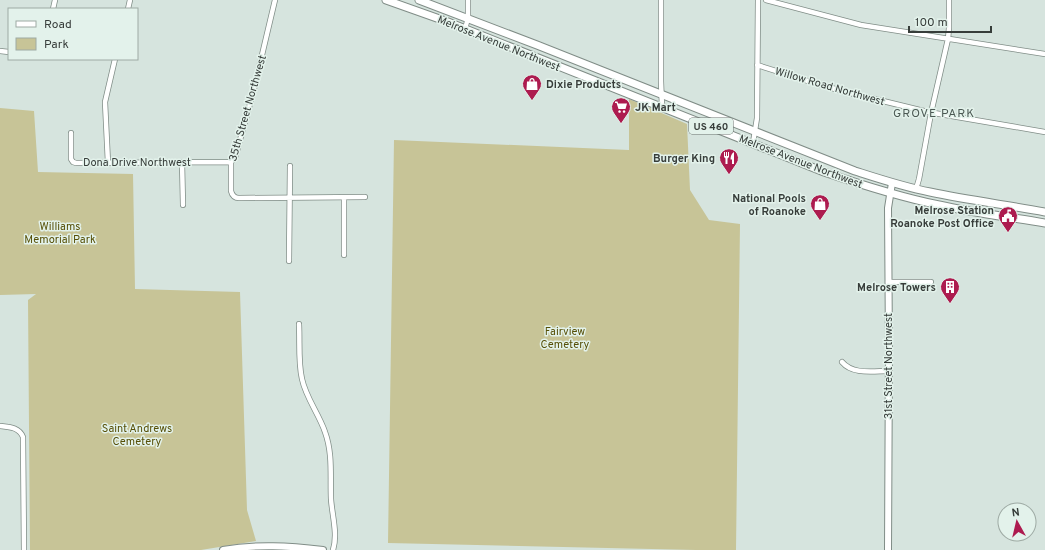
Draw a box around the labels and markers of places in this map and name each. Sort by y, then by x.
shop icon: Dixie Products [521,73,543,101]
place label: Dixie Products [546,78,621,92]
supermarket icon: JK Mart [610,96,632,124]
place label: JK Mart [635,101,676,115]
restaurant icon: Burger King [718,147,740,175]
place label: Burger King [653,152,715,166]
place label: National Pools of Roanoke [732,192,806,219]
shop icon: National Pools of Roanoke [809,193,831,221]
place label: Melrose Station Roanoke Post Office [890,204,994,231]
public building icon: Melrose Station Roanoke Post Office [997,205,1019,233]
building icon: Melrose Towers [939,276,961,304]
place label: Melrose Towers [857,281,936,295]

